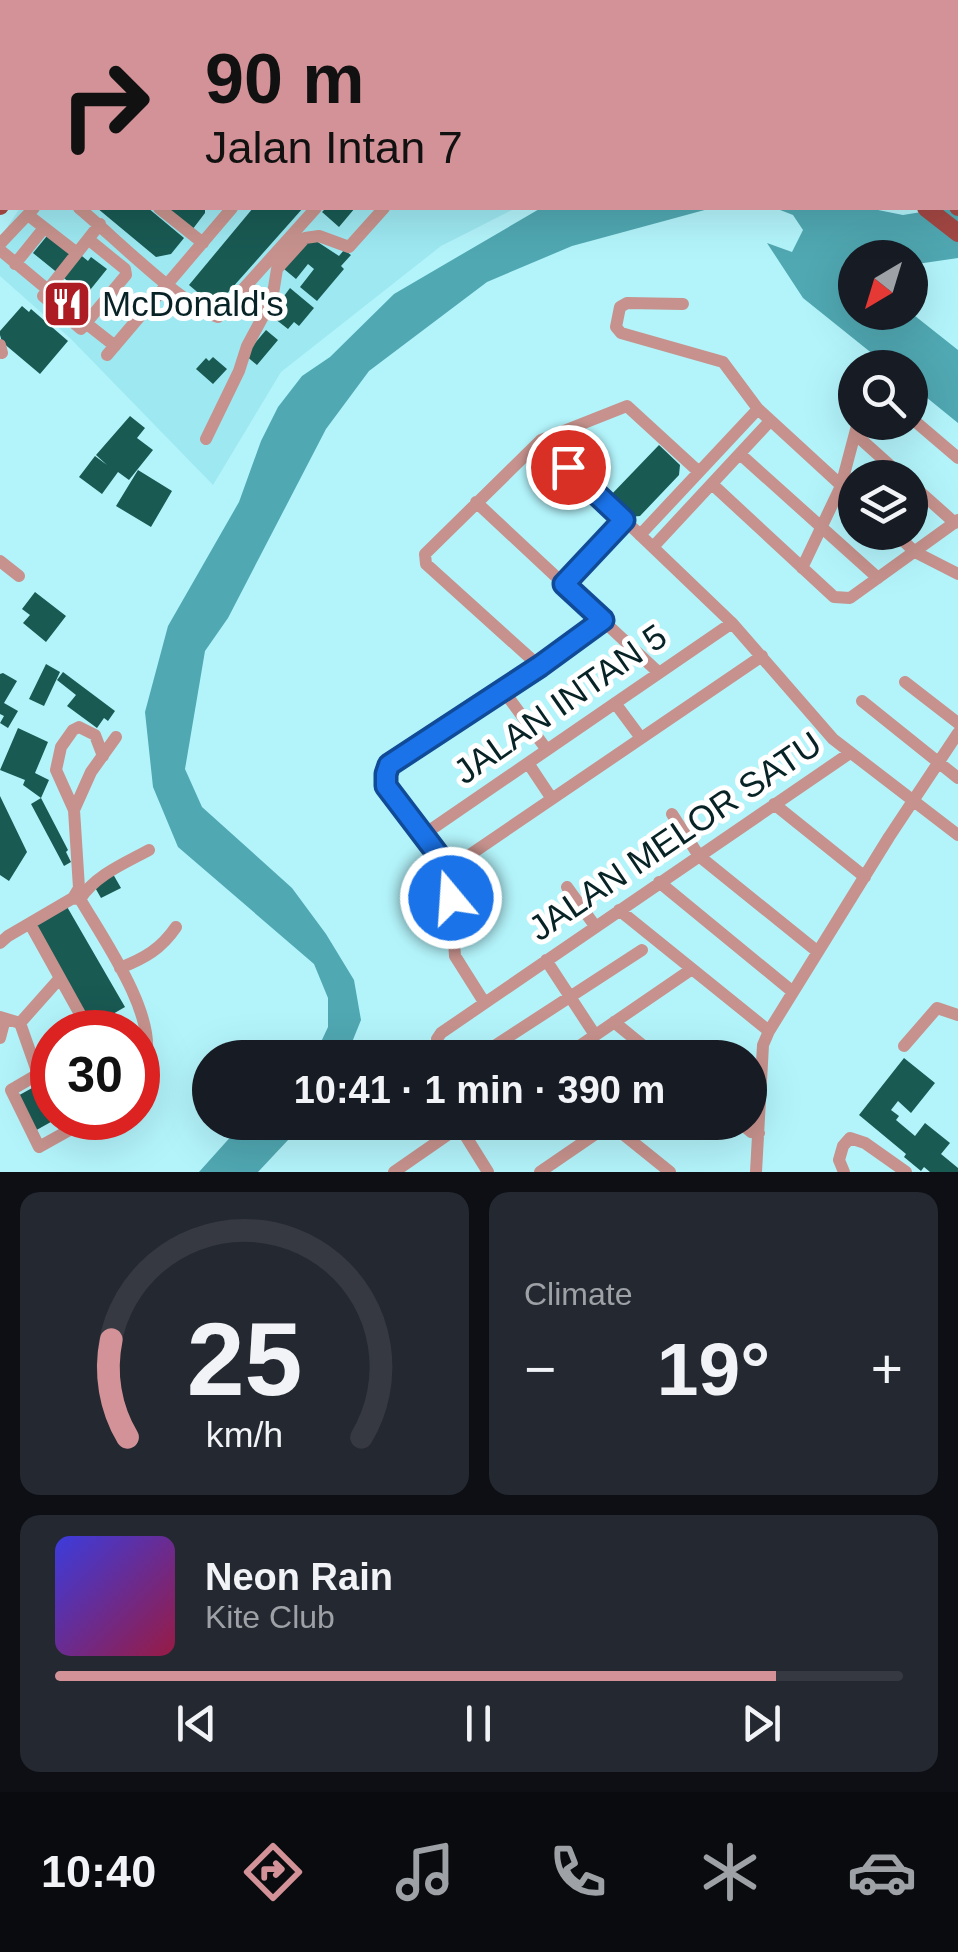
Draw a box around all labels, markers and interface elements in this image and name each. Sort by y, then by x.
icon: right [40,40,170,170]
text: 90 m [205,40,365,118]
text: Jalan Intan 7 [205,122,463,173]
north arrow [838,240,928,330]
map controls [838,240,928,550]
restaurant icon: McDonald's [41,278,93,330]
place label: McDonald's [102,284,284,323]
button: search [838,350,928,440]
pin [526,425,611,510]
icon: arrive [541,440,596,495]
button: layers [838,460,928,550]
street label: JALAN INTAN 5 [446,616,673,791]
street label: JALAN MELOR SATU [521,723,828,948]
position arrow [399,846,503,950]
speed limit sign: 30 [30,1010,160,1140]
text: 10:41 · 1 min · 390 m [294,1069,665,1111]
text: Climate [524,1276,632,1312]
text: 25 [187,1301,302,1417]
text: 19° [657,1327,770,1411]
text: − [524,1338,556,1400]
text: + [871,1338,903,1400]
text: km/h [206,1415,283,1455]
text: Neon Rain [205,1556,393,1598]
text: Kite Club [205,1599,335,1635]
icon: previous [169,1696,224,1751]
icon: pause [451,1696,506,1751]
icon: next [734,1696,789,1751]
icon: directions [238,1837,308,1907]
icon: music [390,1837,460,1907]
icon: phone [543,1837,613,1907]
icon: climate [695,1837,765,1907]
icon: car [847,1837,917,1907]
text: 10:40 [41,1846,156,1897]

